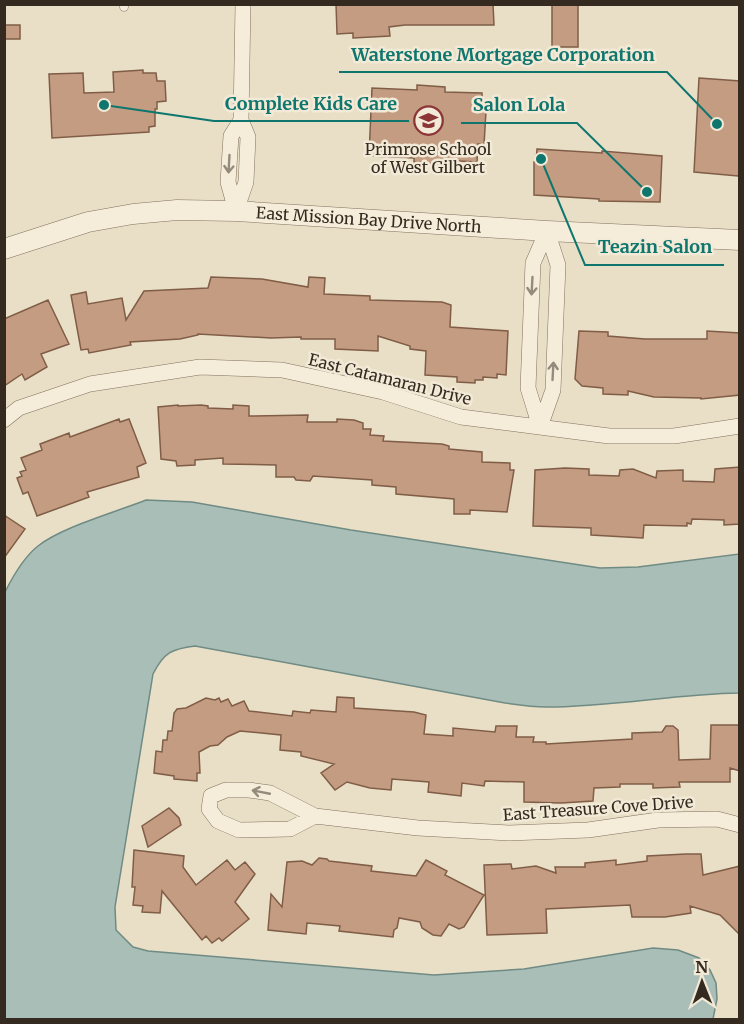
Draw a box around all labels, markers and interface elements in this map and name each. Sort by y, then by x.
callout: Waterstone Mortgage Corporation [339,36,667,72]
text: Waterstone Mortgage Corporation [350,43,655,66]
callout: Complete Kids Care [214,85,409,121]
callout: Salon Lola [461,87,577,123]
text: Complete Kids Care [225,92,397,115]
text: Salon Lola [473,93,565,116]
school or university icon: Primrose School of West Gilbert [412,105,444,137]
place label: Primrose School of West Gilbert [365,139,491,177]
one-way arrow [224,154,235,174]
street label: East Mission Bay Drive North [255,202,482,237]
callout: Teazin Salon [585,229,724,265]
text: Teazin Salon [598,235,712,258]
one-way arrow [527,276,538,296]
street label: East Catamaran Drive [306,349,474,409]
one-way arrow [548,361,559,381]
one-way arrow [252,786,272,797]
street label: East Treasure Cove Drive [502,791,694,825]
north arrow [672,952,732,1012]
text: N [695,957,709,977]

